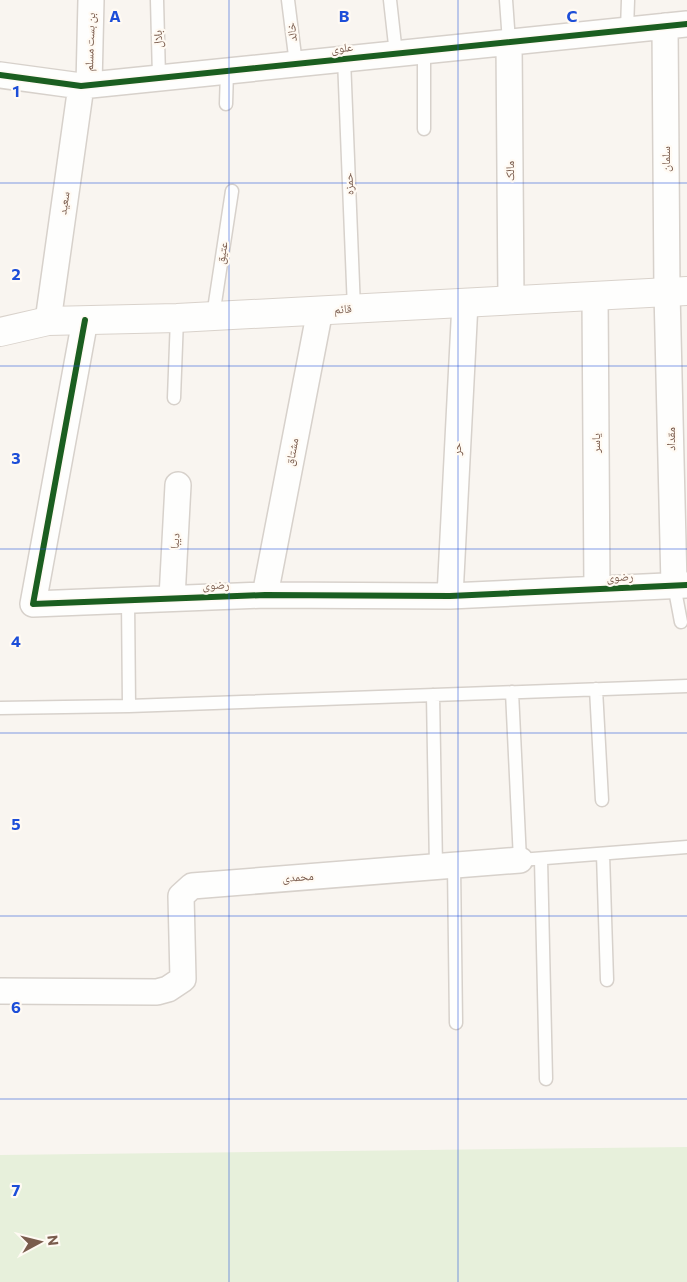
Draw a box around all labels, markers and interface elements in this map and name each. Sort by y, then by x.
text: A [109,6,121,25]
text: B [339,6,350,25]
text: C [567,6,578,25]
street label: بن بست مسلم [81,12,99,72]
street label: خالد [283,22,299,42]
street label: بلال [150,30,166,48]
street label: علوی [330,39,354,56]
text: 1 [12,81,20,100]
street label: سلمان [658,146,673,172]
street label: مالک [502,161,516,181]
street label: حمزه [341,172,355,195]
street label: سعید [54,190,73,215]
street label: عتیق [212,241,231,265]
text: 2 [11,264,21,283]
street label: قائم [334,301,352,317]
street label: مقداد [663,427,677,451]
street label: یاسر [588,433,603,454]
street label: مشتاق [281,436,302,467]
street label: حر [449,442,463,457]
text: 3 [11,448,21,467]
street label: دیبا [167,533,183,549]
street label: رضوی [606,568,634,585]
street label: رضوی [202,577,230,592]
text: 4 [11,631,21,650]
text: 5 [11,814,21,833]
street label: محمدی [282,868,314,885]
text: 6 [11,997,21,1016]
text: 7 [12,1180,21,1199]
north arrow [15,1217,65,1267]
text: N [44,1234,62,1247]

